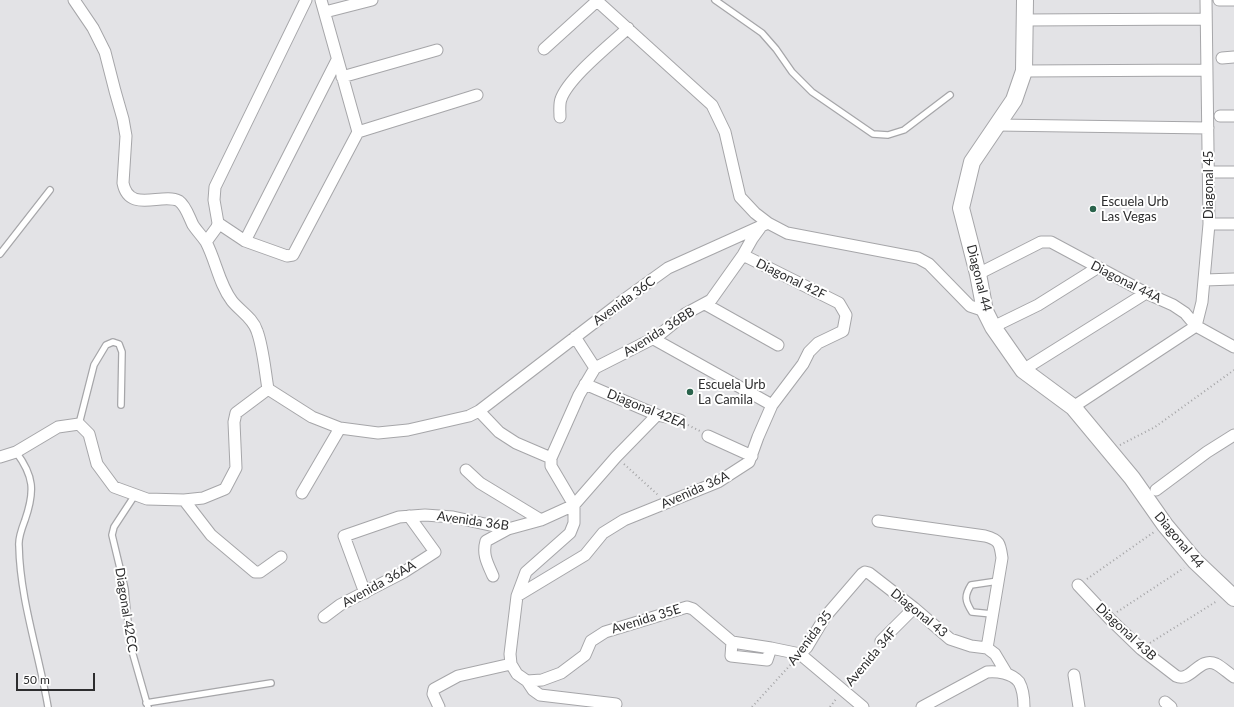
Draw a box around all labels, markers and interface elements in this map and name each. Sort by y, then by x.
street label: Diagonal 45 [1201,151,1217,219]
place label: Escuela Urb Las Vegas [1101,194,1169,225]
marker: Escuela Urb Las Vegas [1088,204,1098,214]
street label: Diagonal 44 [963,243,995,313]
street label: Diagonal 42F [753,255,829,303]
street label: Diagonal 44A [1088,257,1164,307]
street label: Avenida 36C [590,273,658,329]
street label: Avenida 36BB [621,304,697,360]
place label: Escuela Urb La Camila [698,377,766,408]
street label: Diagonal 42EA [605,386,689,432]
marker: Escuela Urb La Camila [685,387,695,397]
street label: Avenida 36A [658,468,732,512]
street label: Avenida 36B [436,508,510,534]
street label: Diagonal 44 [1151,509,1207,571]
street label: Avenida 36AA [339,557,419,611]
street label: Diagonal 42CC [112,566,140,654]
street label: Diagonal 43 [887,585,951,641]
street label: Diagonal 43B [1093,600,1159,664]
street label: Avenida 35E [609,601,683,637]
street label: Avenida 35 [784,608,836,668]
street label: Avenida 34F [842,625,900,689]
scale bar [18,665,97,691]
text: 50 m [23,672,50,687]

